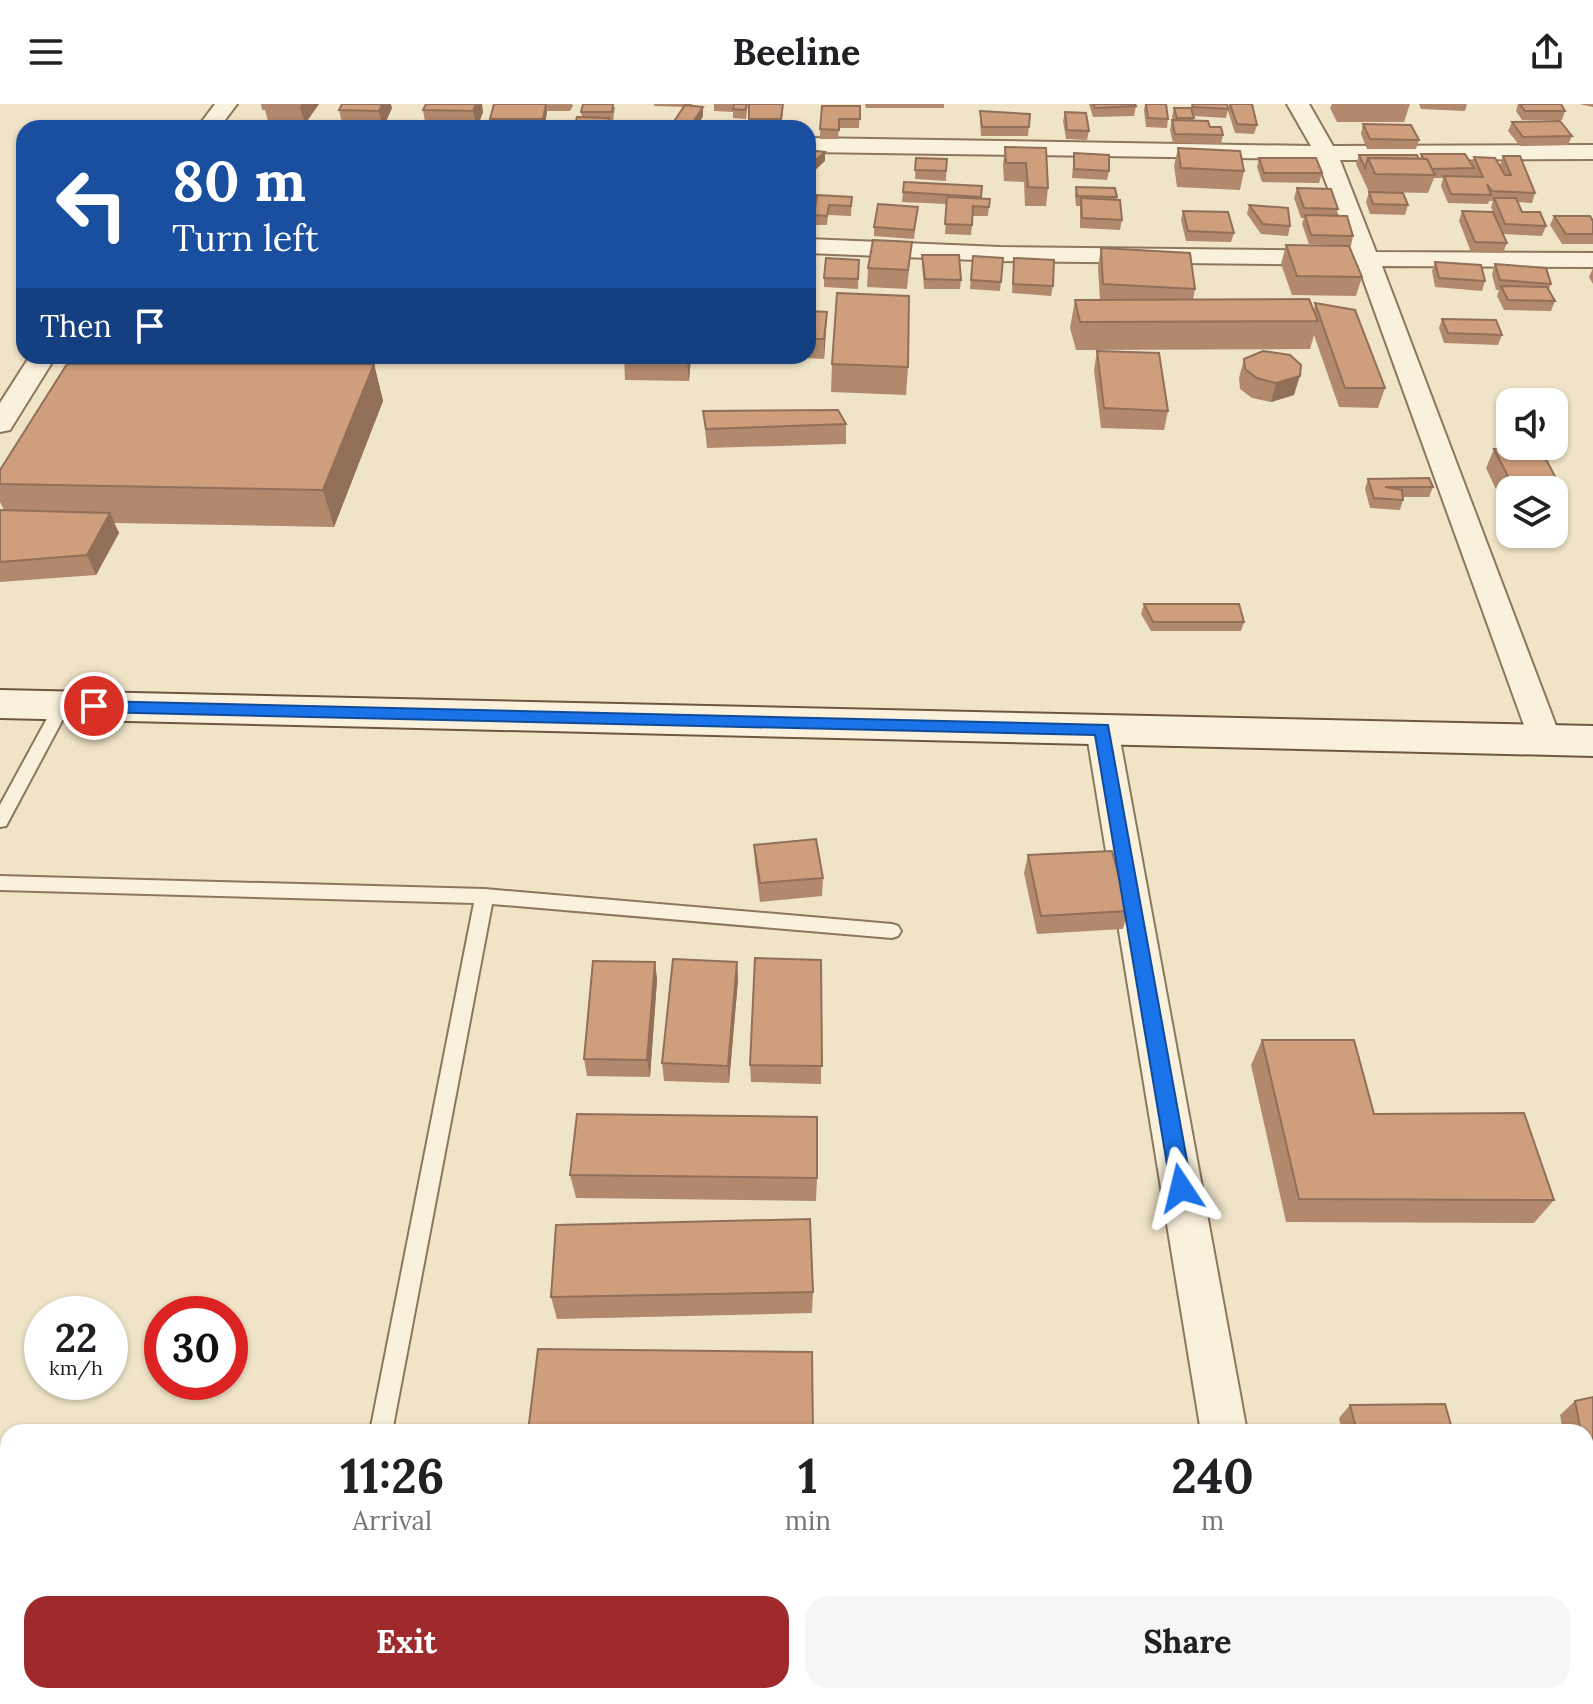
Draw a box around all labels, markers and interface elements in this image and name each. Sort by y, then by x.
text: Beeline [733,29,860,75]
icon: menu [24,30,68,74]
icon: share [1525,30,1569,74]
text: 80 m [172,145,306,216]
icon: left [40,152,144,256]
text: Turn left [172,215,319,261]
icon: arrive [128,304,172,348]
text: Then [40,307,112,345]
map controls [1496,388,1568,548]
button: sound [1496,388,1568,460]
button: layers [1496,476,1568,548]
pin [60,672,128,740]
icon: arrive [72,684,116,728]
position arrow [1139,1146,1223,1230]
speed limit sign: 30 [144,1296,248,1400]
text: 22 [55,1312,97,1363]
text: km/h [49,1355,103,1380]
text: 11:26 [340,1445,444,1506]
text: 1 [798,1445,818,1506]
text: 240 [1171,1445,1254,1506]
text: Arrival [353,1504,432,1537]
text: min [785,1504,831,1537]
text: m [1201,1504,1224,1537]
button: Exit [24,1596,789,1688]
button: Share [805,1596,1570,1688]

